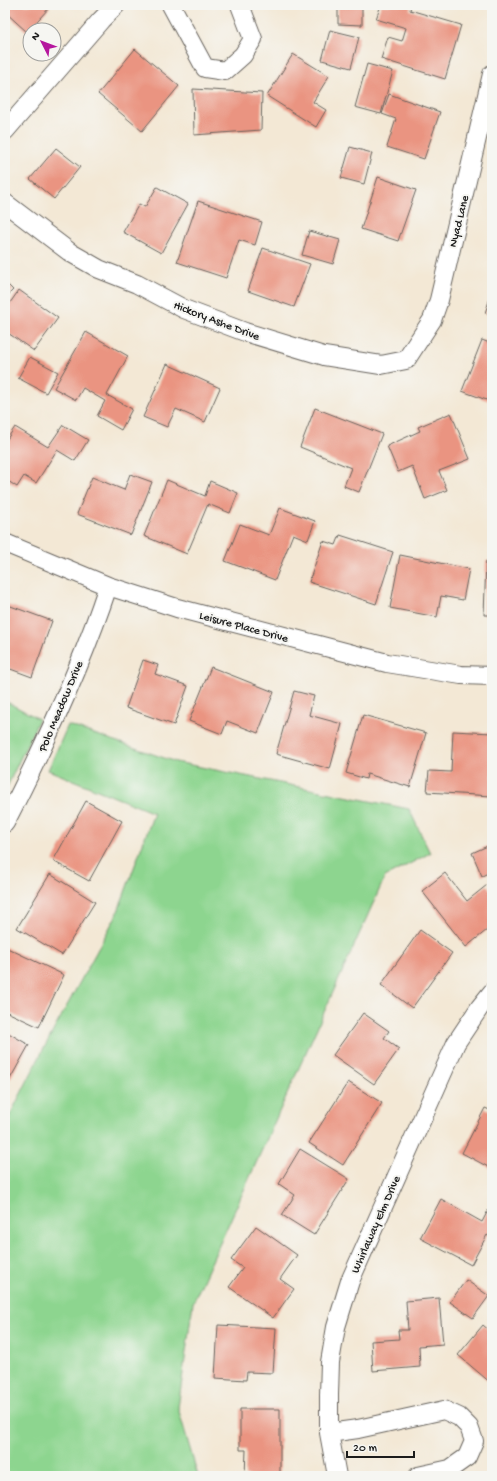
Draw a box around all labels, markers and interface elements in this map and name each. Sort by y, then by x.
north arrow [22,22,62,62]
text: N [29,30,43,43]
street label: Nyad Lane [447,193,473,249]
street label: Hickory Ashe Drive [171,299,262,345]
street label: Leisure Place Drive [197,609,290,647]
street label: Polo Meadow Drive [36,659,88,755]
street label: Whirlaway Elm Drive [349,1173,405,1276]
scale bar [347,1433,414,1459]
text: 20 m [353,1442,378,1456]

